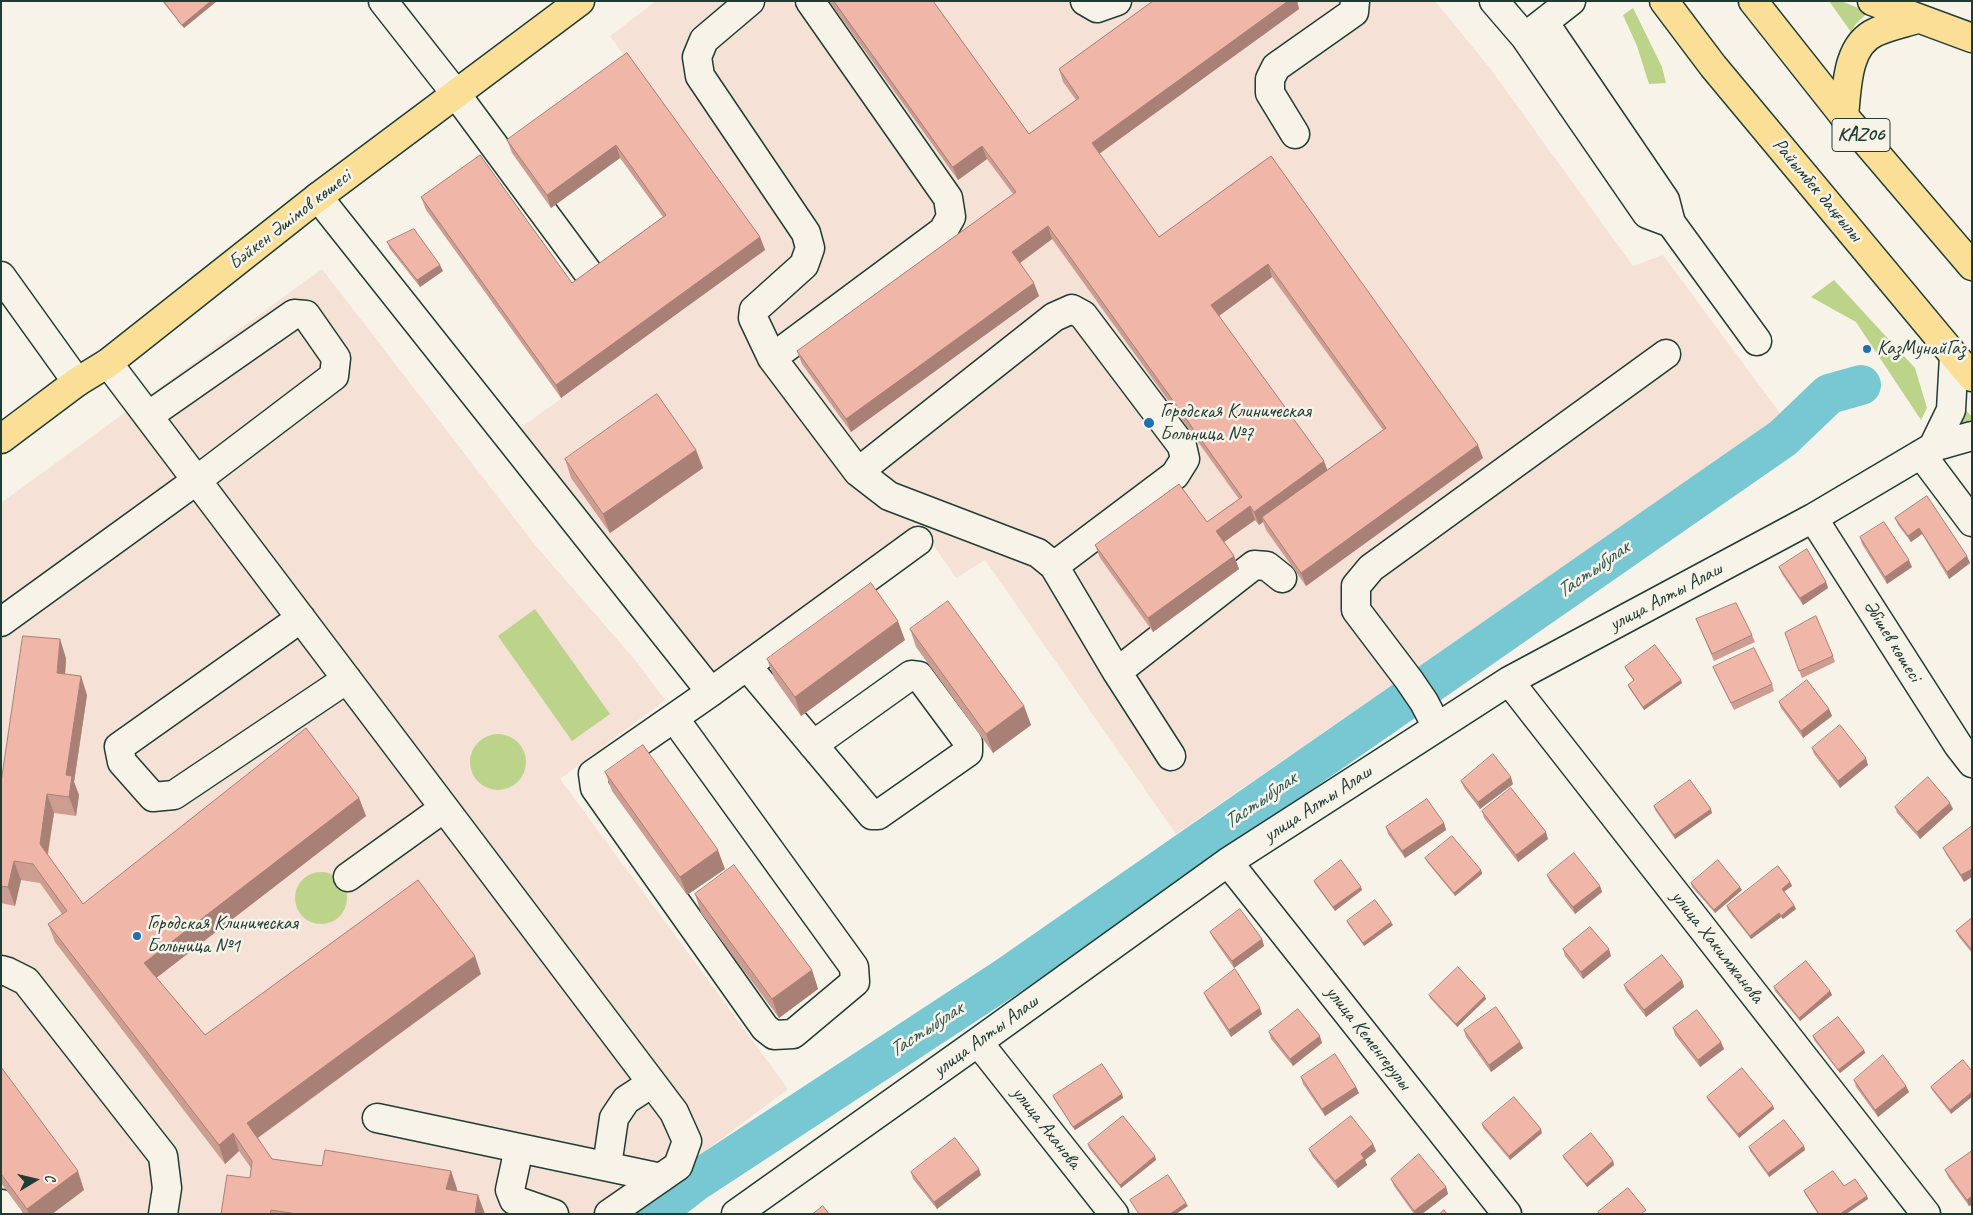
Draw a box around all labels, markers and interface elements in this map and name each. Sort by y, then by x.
road number: KАZ06 [1832,118,1890,152]
street label: Райымбек даңғылы [1767,133,1867,247]
street label: Бәйкен Әшімов көшесі [224,165,356,275]
place label: КазМунайГаз [1877,337,1965,361]
marker: КазМунайГаз [1861,343,1873,355]
place label: Городская Клиническая Больница №7 [1160,400,1311,447]
marker: Городская Клиническая Больница №7 [1142,416,1156,430]
water label: Тастыбулак [1552,536,1634,604]
street label: улица Алты Алаш [1605,557,1727,637]
street label: Әбішев көшесі [1857,596,1927,686]
street label: улица Алты Алаш [1259,760,1377,848]
water label: Тастыбулак [1219,767,1301,835]
street label: улица Хакимжанова [1665,886,1769,1008]
place label: Городская Клиническая Больница №1 [147,912,298,959]
marker: Городская Клиническая Больница №1 [131,930,143,942]
street label: улица Кеменгерулы [1320,981,1416,1095]
street label: улица Алты Алаш [929,990,1043,1082]
water label: Тастыбулак [884,997,968,1063]
street label: улица Аханова [1006,1082,1086,1174]
north arrow [10,1155,60,1205]
text: С [41,1173,59,1182]

